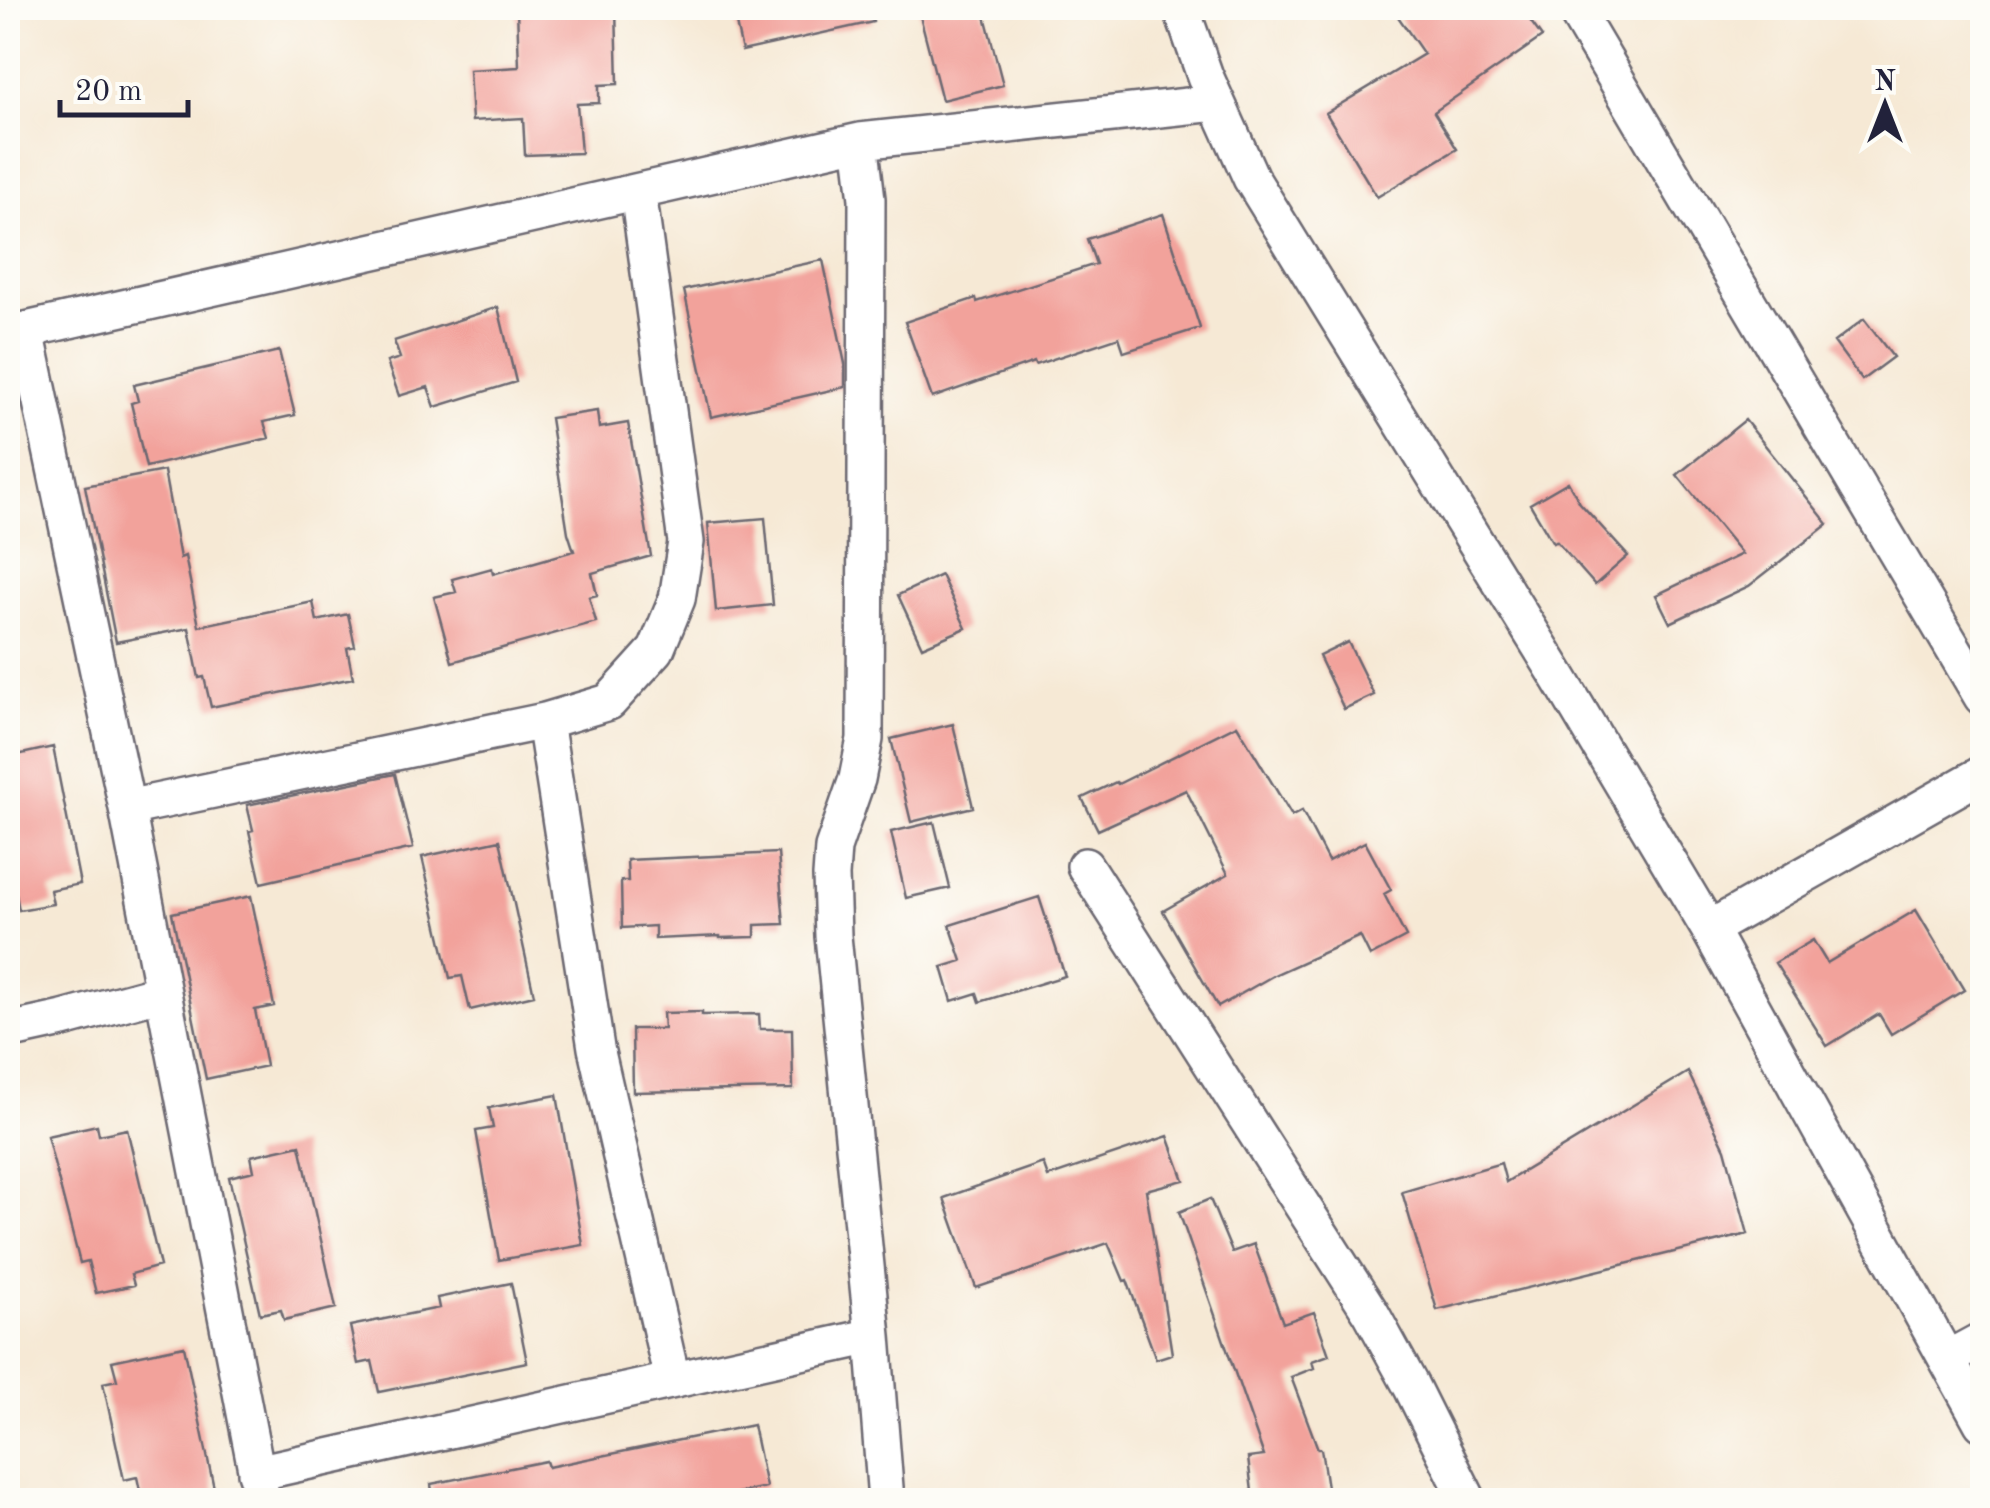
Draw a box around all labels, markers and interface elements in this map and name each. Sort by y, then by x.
scale bar [60,55,188,117]
north arrow [1835,55,1935,155]
text: N [1874,69,1896,97]
text: 20 m [75,77,142,107]

